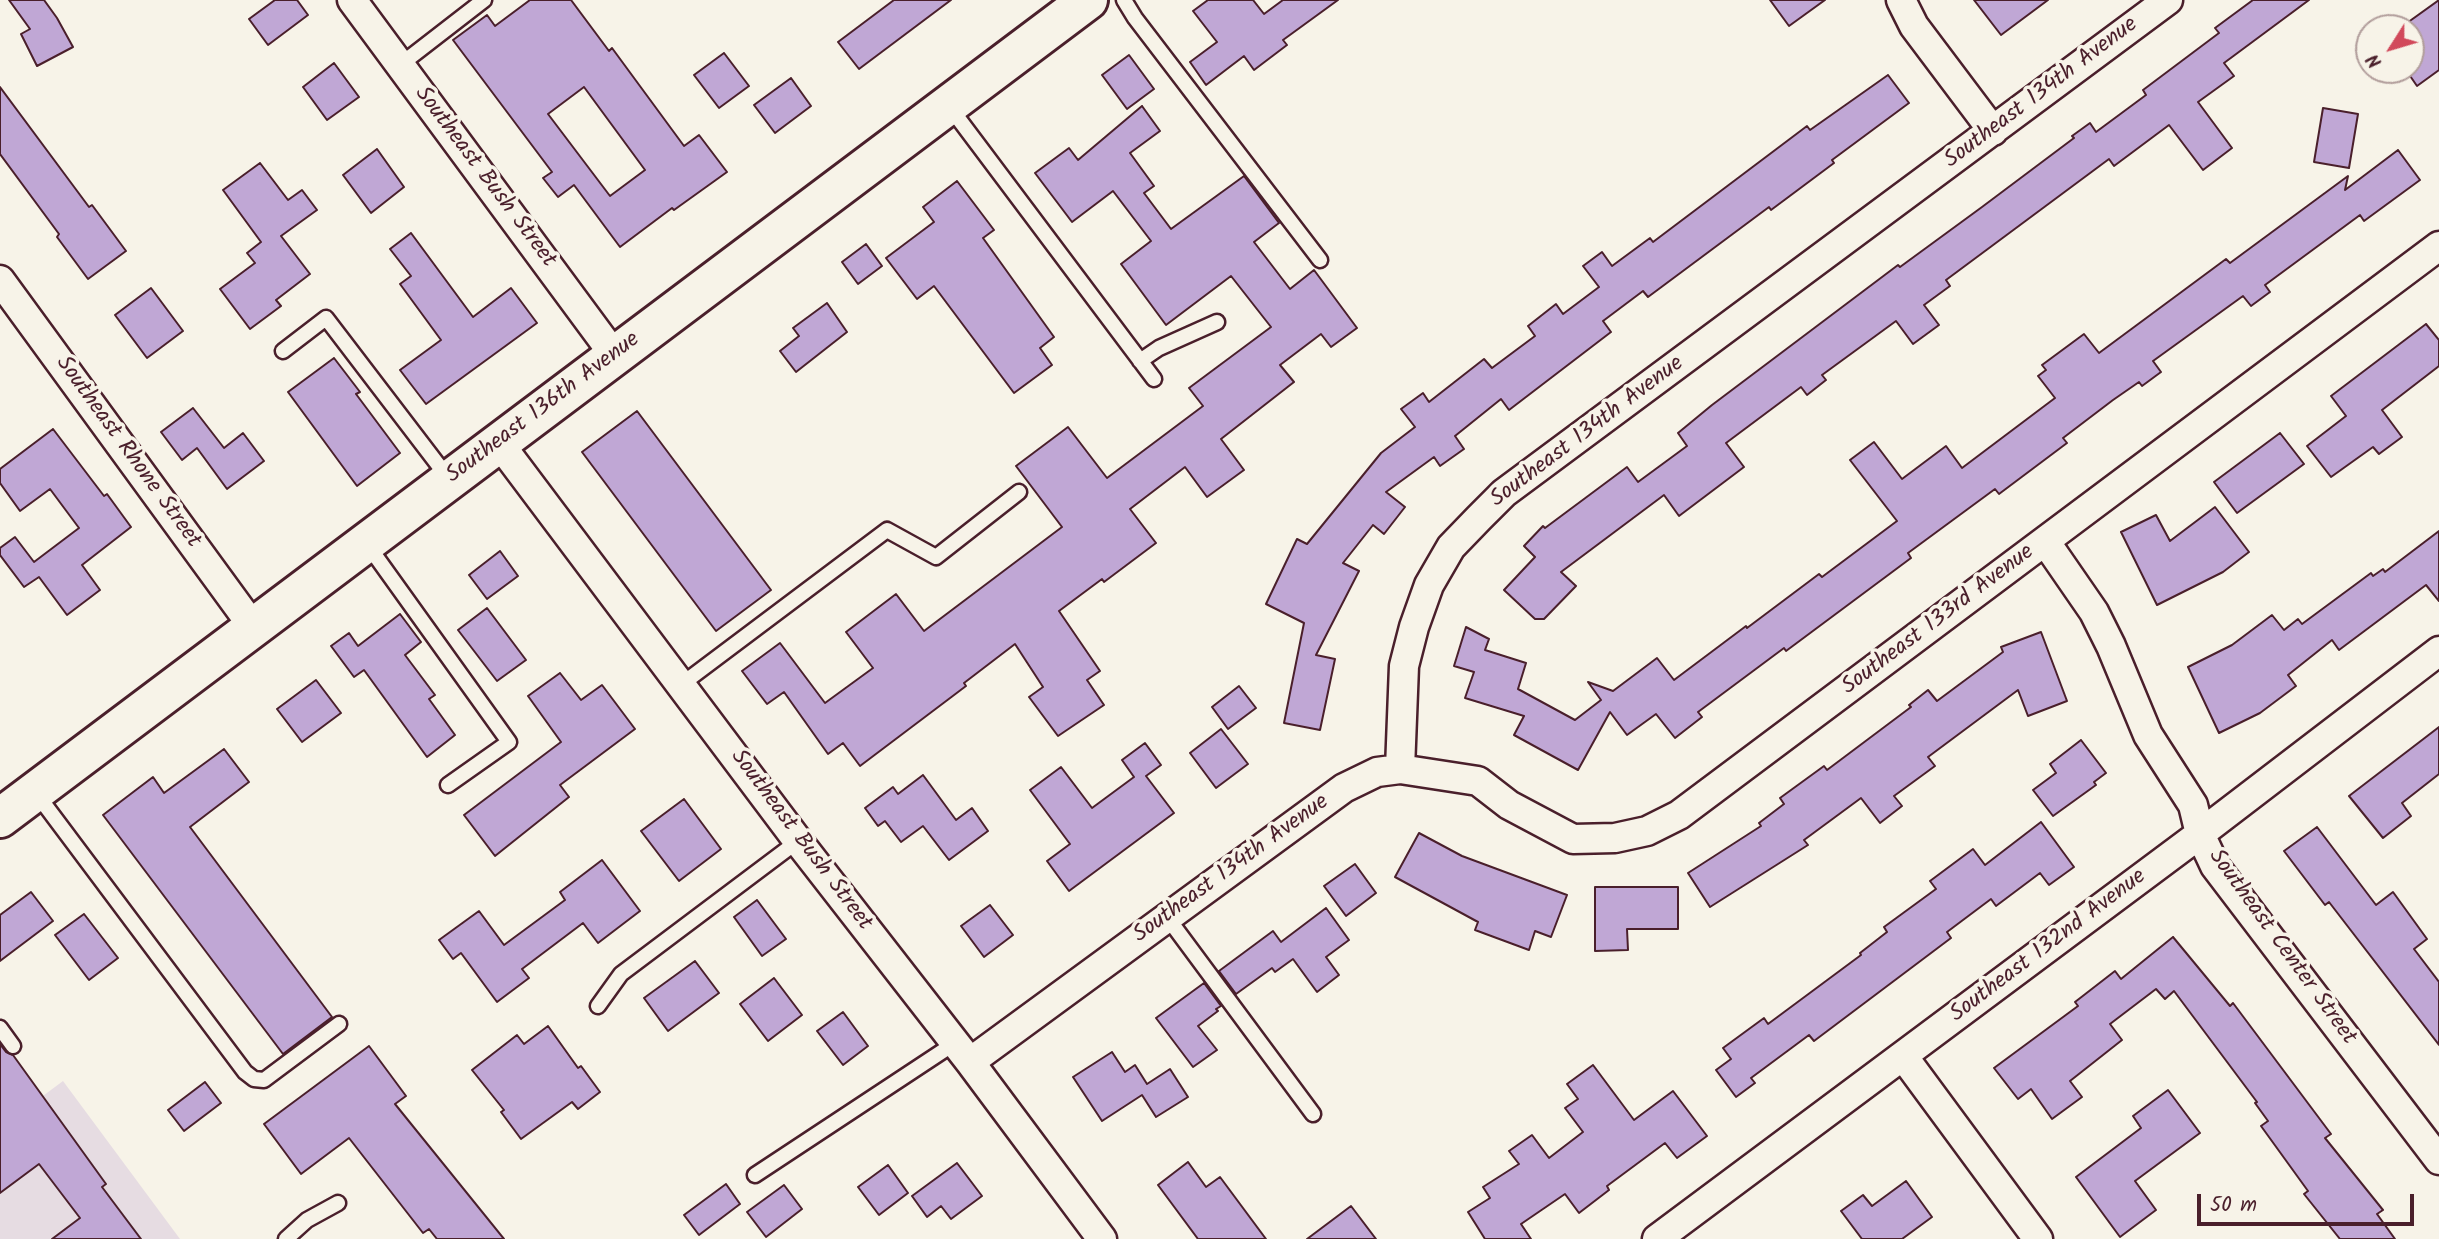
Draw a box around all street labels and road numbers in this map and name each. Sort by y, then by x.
street label: Southeast 134th Avenue [1940,12,2144,176]
street label: Southeast Bush Street [407,82,561,274]
street label: Southeast 136th Avenue [442,327,646,491]
street label: Southeast 134th Avenue [1486,351,1690,515]
street label: Southeast Rhone Street [48,352,206,554]
street label: Southeast 133rd Avenue [1837,540,2041,702]
street label: Southeast Bush Street [723,745,877,937]
street label: Southeast 134th Avenue [1129,790,1335,950]
street label: Southeast Center Street [2201,845,2361,1051]
street label: Southeast 132nd Avenue [1946,864,2152,1030]

